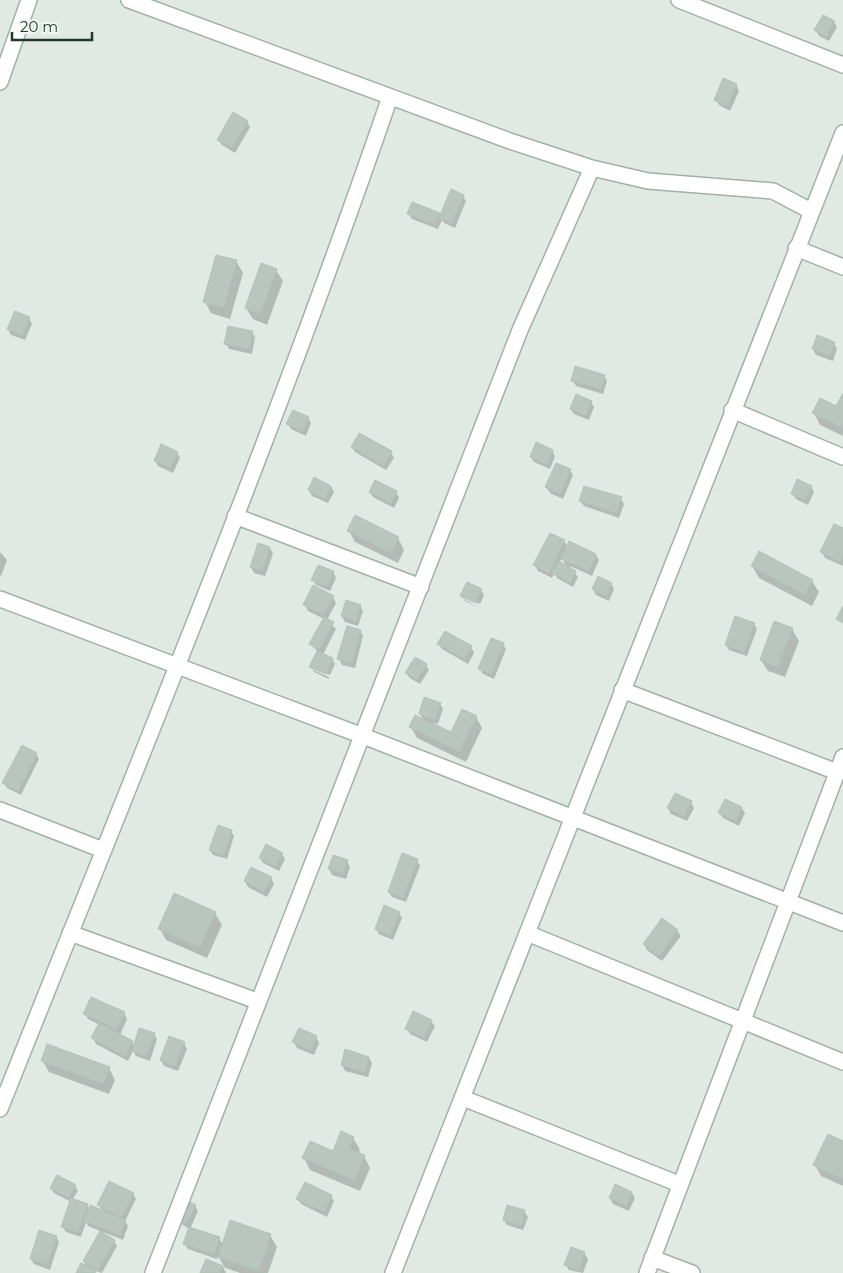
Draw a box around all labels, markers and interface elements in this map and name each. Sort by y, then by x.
scale bar [12,10,92,42]
text: 20 m [20,17,58,36]

